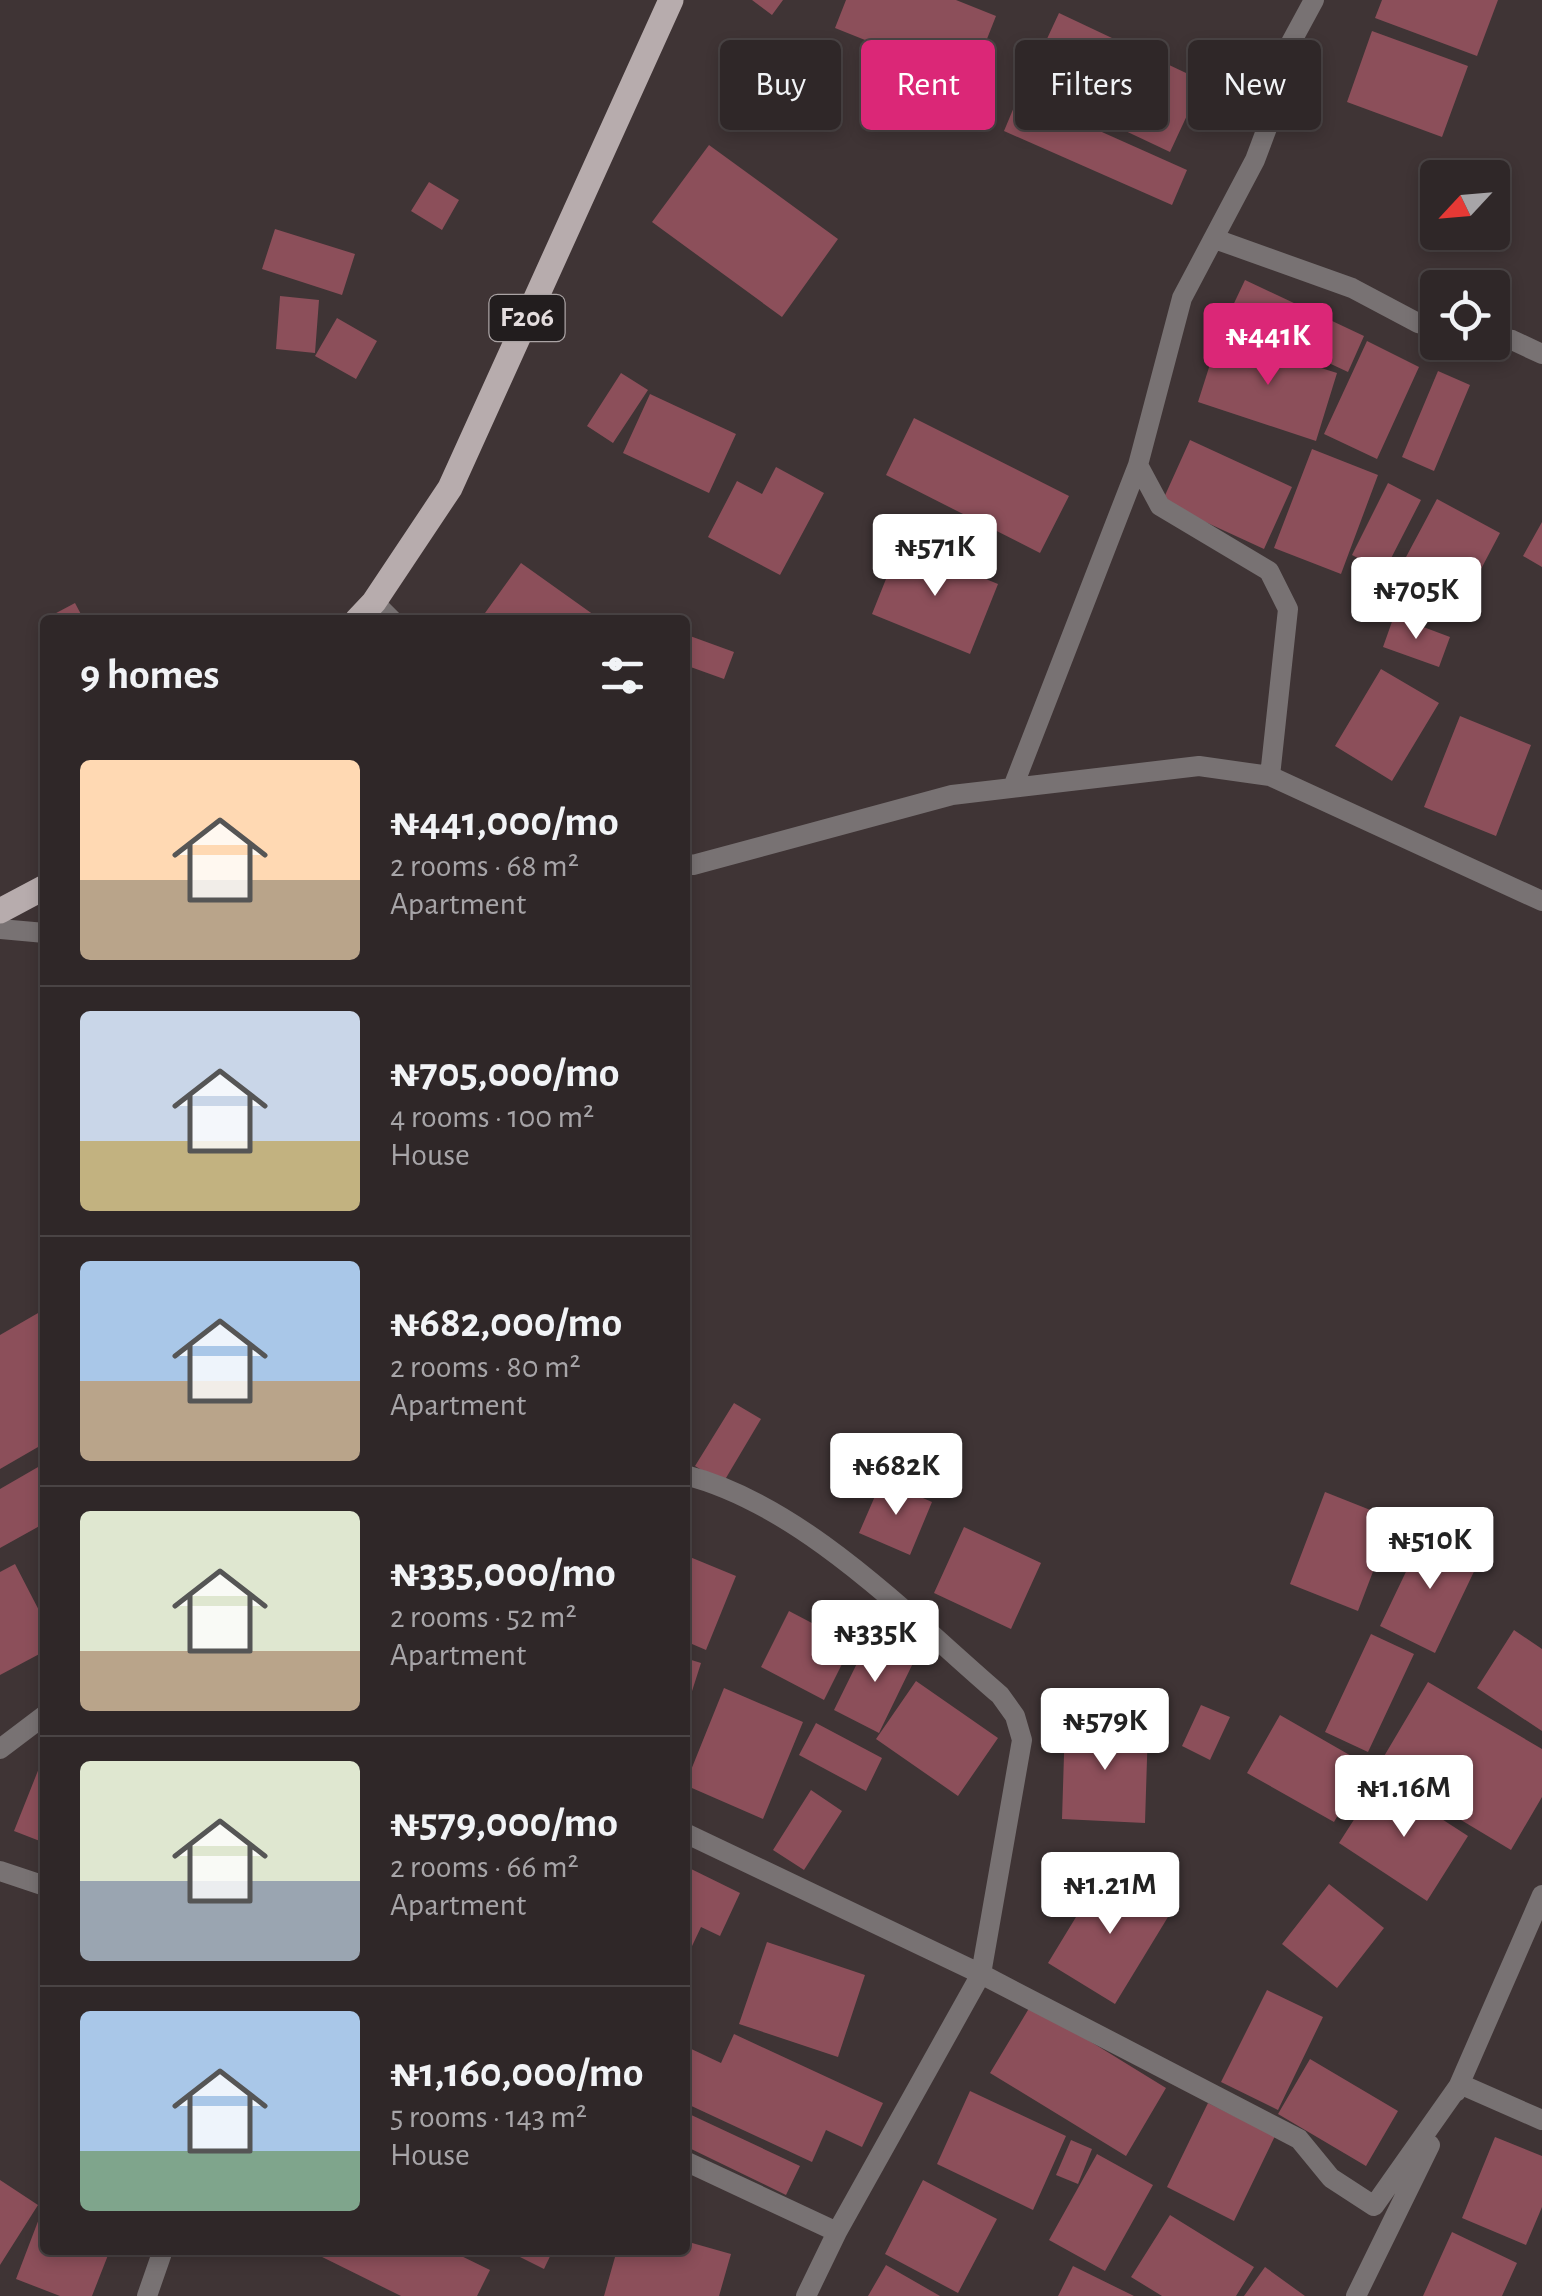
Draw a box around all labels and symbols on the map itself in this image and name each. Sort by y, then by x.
north arrow [1420,160,1510,250]
road number: F206 [490,295,564,341]
pin: ₦441K [1198,303,1338,388]
pin: ₦571K [865,514,1005,599]
pin: ₦705K [1346,557,1486,642]
pin: ₦682K [826,1433,966,1518]
pin: ₦510K [1360,1507,1500,1592]
pin: ₦335K [805,1600,945,1685]
pin: ₦579K [1035,1688,1175,1773]
pin: ₦1.16M [1323,1755,1485,1840]
pin: ₦1.21M [1029,1852,1191,1937]

